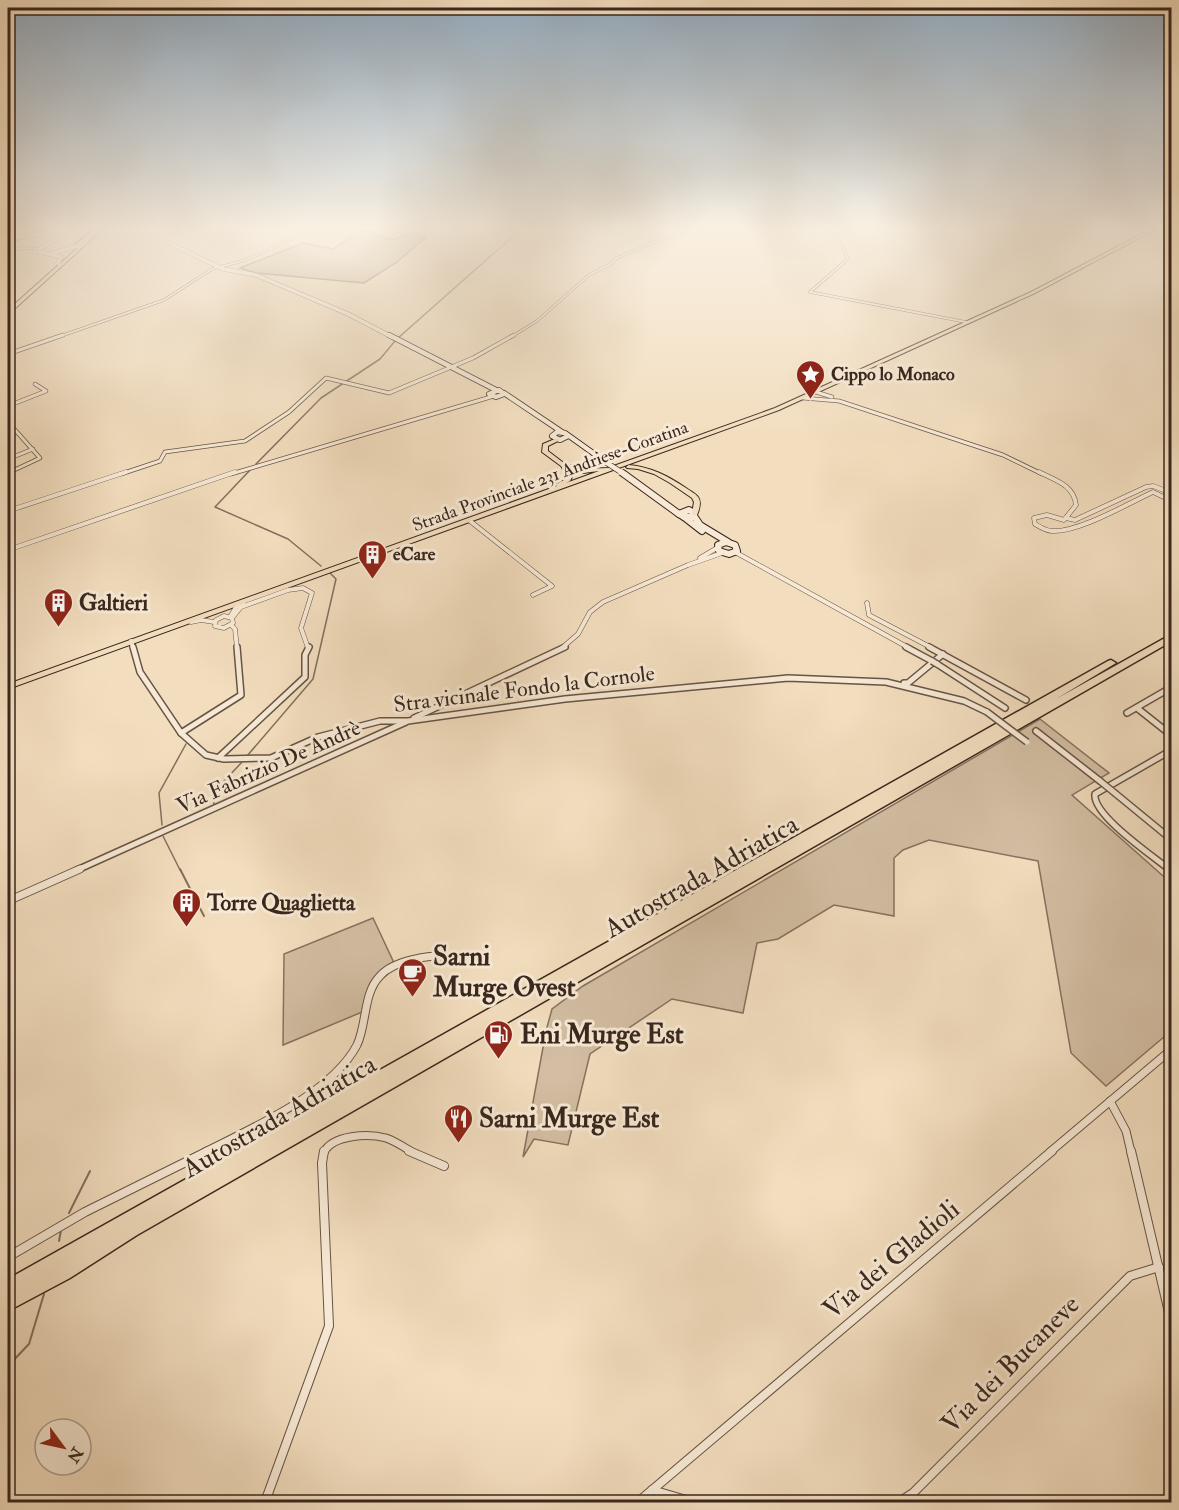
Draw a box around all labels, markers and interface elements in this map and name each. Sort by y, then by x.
place icon: Cippo lo Monaco [794,358,826,400]
place label: Cippo lo Monaco [831,363,955,386]
street label: Strada Provinciale 231 Andriese-Coratina [409,416,692,537]
building icon: eCare [356,538,388,580]
place label: eCare [393,543,436,566]
building icon: Galtieri [42,586,74,628]
place label: Galtieri [79,589,148,617]
street label: Stra vicinale Fondo la Cornole [392,659,656,719]
street label: Via Fabrizio De Andrè [172,714,365,820]
street label: Autostrada Adriatica [598,807,805,946]
building icon: Torre Quaglietta [170,886,202,928]
place label: Torre Quaglietta [206,889,356,918]
place label: Sarni Murge Ovest [432,940,576,1005]
cafe icon: Sarni Murge Ovest [396,956,428,998]
fuel station icon: Eni Murge Est [483,1018,515,1060]
place label: Eni Murge Est [520,1018,684,1052]
street label: Autostrada Adriatica [176,1047,383,1186]
restaurant icon: Sarni Murge Est [442,1102,474,1144]
place label: Sarni Murge Est [479,1102,660,1136]
street label: Via dei Gladioli [816,1193,966,1326]
street label: Via dei Bucaneve [934,1288,1086,1440]
north arrow [33,1417,93,1477]
text: N [62,1442,88,1467]

